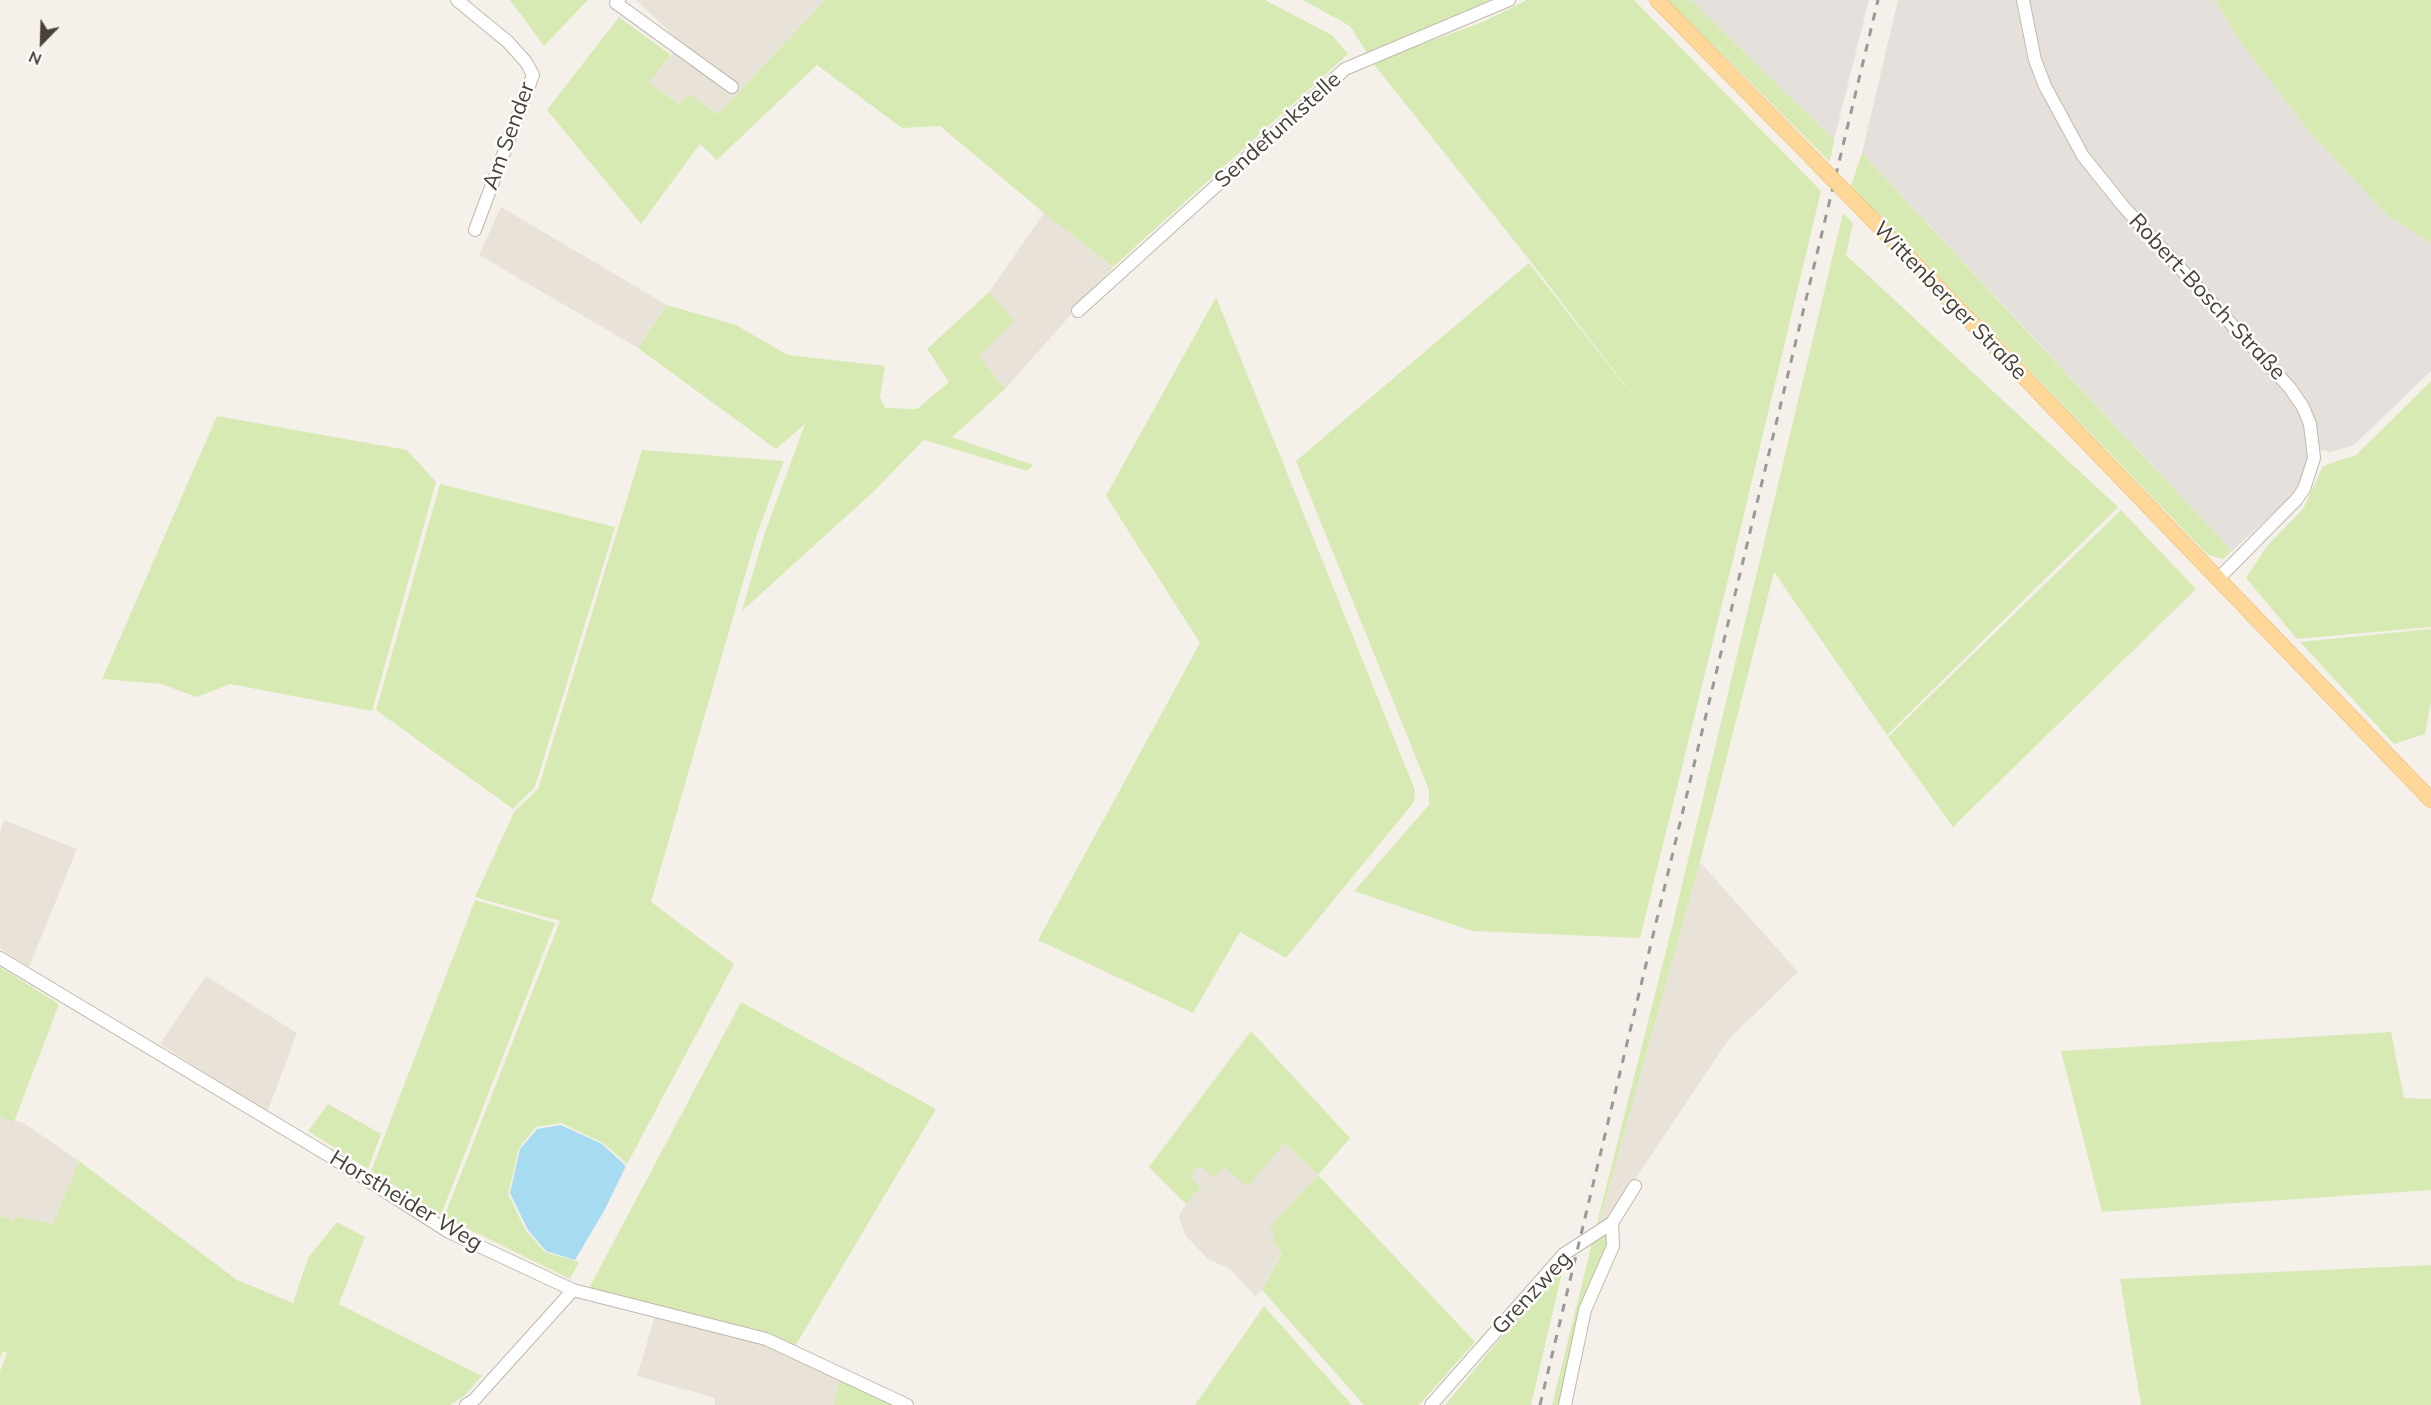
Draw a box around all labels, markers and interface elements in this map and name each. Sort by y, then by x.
north arrow [12,12,72,72]
text: N [25,47,44,70]
street label: Sendefunkstelle [1209,66,1347,194]
street label: Am Sender [477,78,541,194]
street label: Robert-Bosch-Straße [2123,208,2291,386]
street label: Wittenberger Straße [1868,216,2032,386]
street label: Horstheider Weg [325,1145,487,1257]
street label: Grenzweg [1487,1246,1577,1340]

